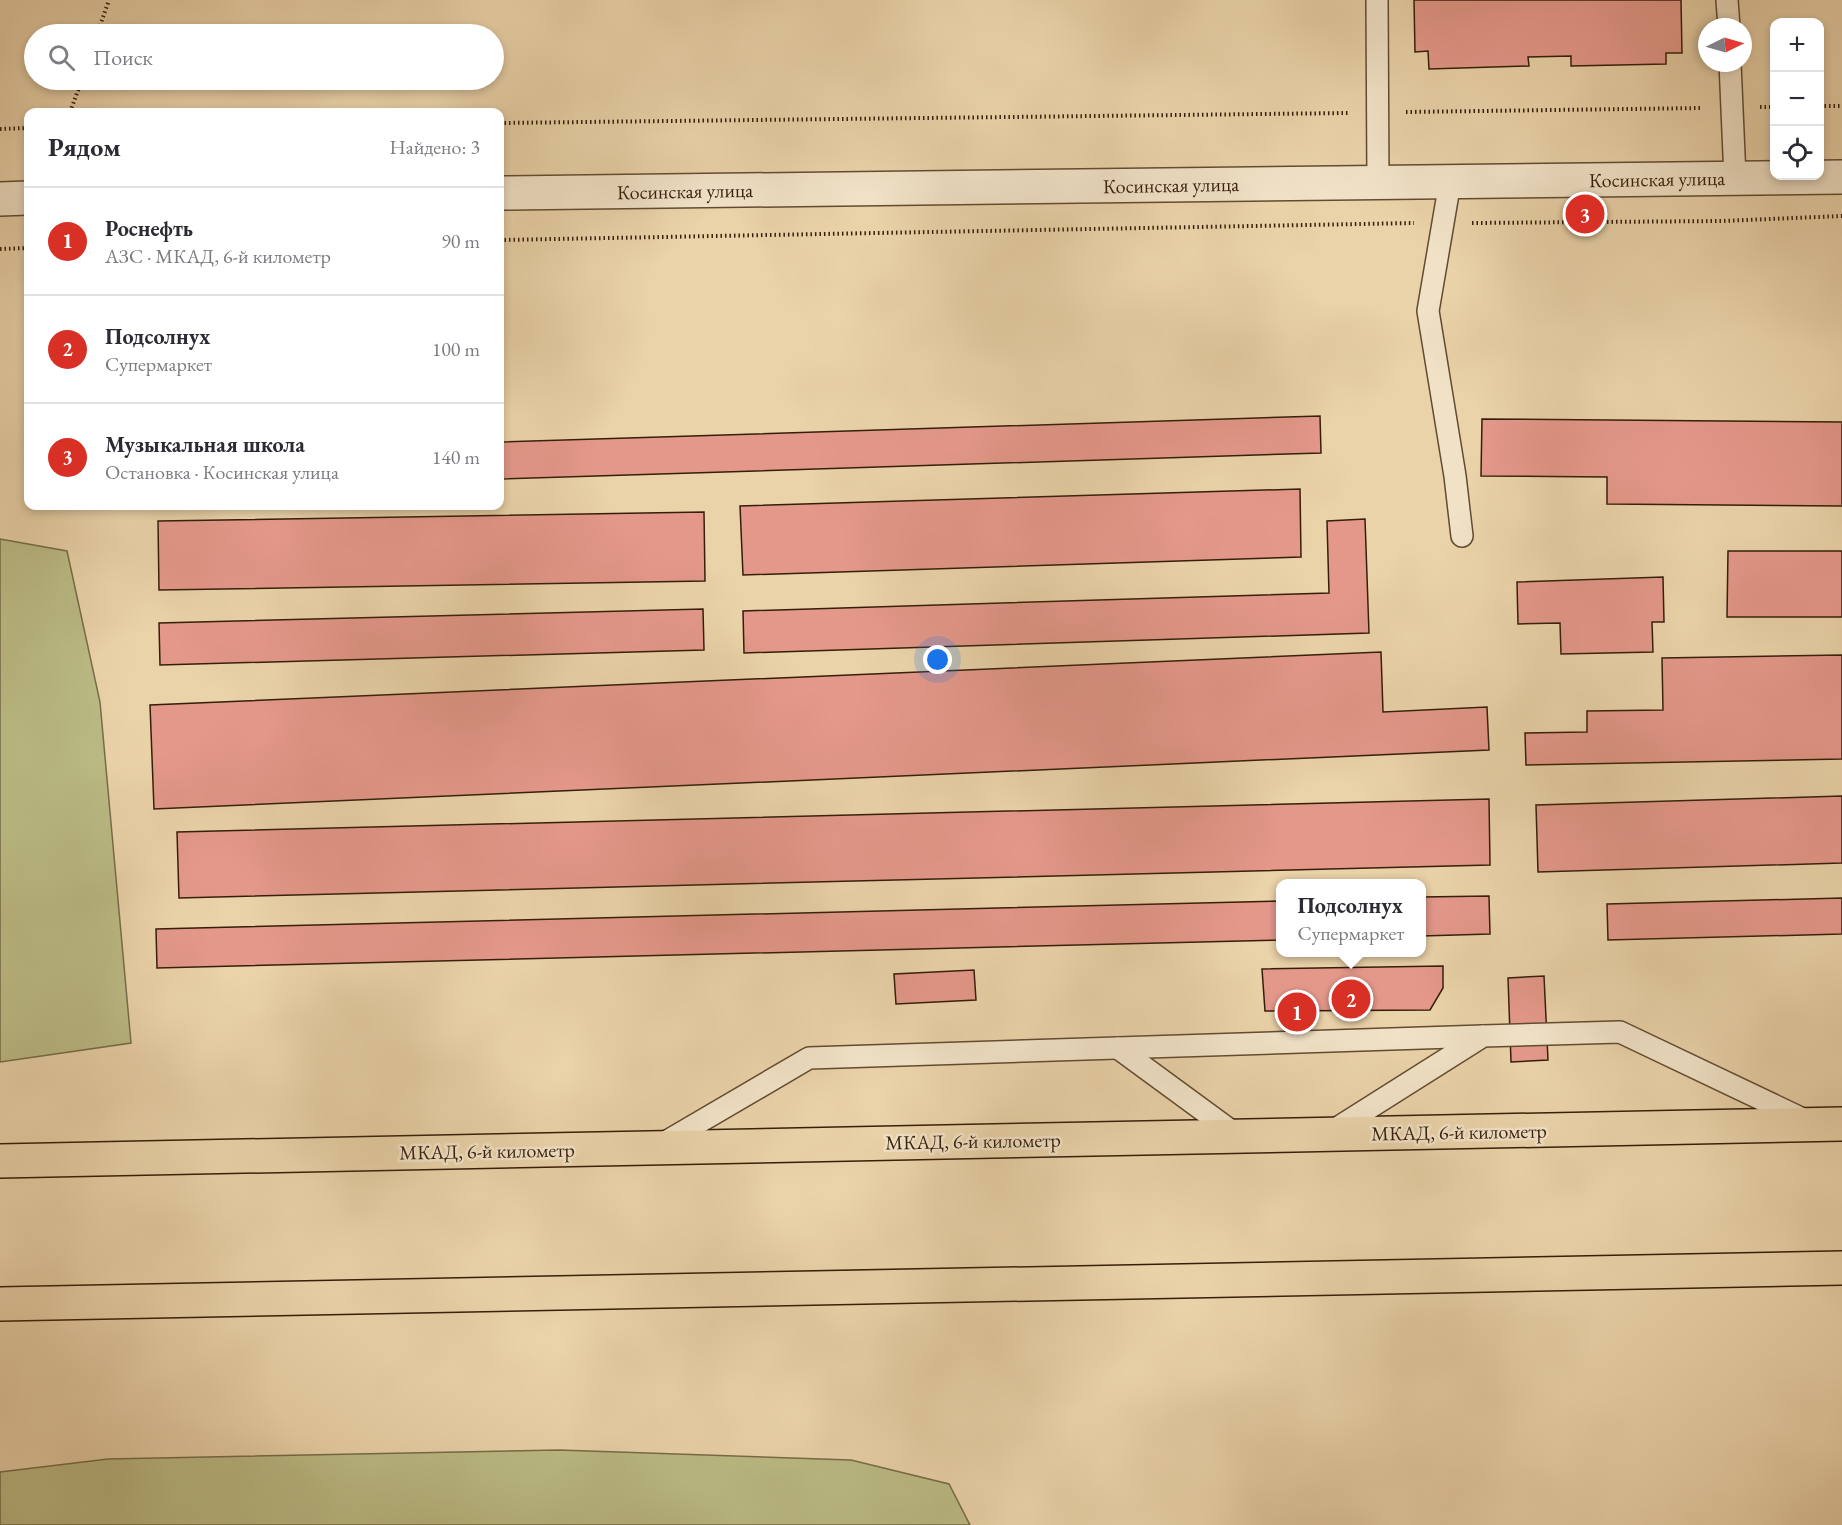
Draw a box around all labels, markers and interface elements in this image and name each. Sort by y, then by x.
north arrow [1698,18,1752,72]
map controls [1770,18,1824,180]
button: + [1770,18,1824,72]
search box [24,24,504,90]
icon: search [45,41,78,74]
text: Поиск [93,43,153,72]
button: − [1770,72,1824,126]
button: locate [1770,126,1824,180]
text: Рядом [48,130,121,164]
text: Найдено: 3 [389,134,480,160]
street label: Косинская улица [1589,165,1725,193]
street label: Косинская улица [1103,171,1239,199]
street label: Косинская улица [617,177,753,205]
pin: 3 [1566,192,1604,236]
text: Роснефть [105,214,193,243]
text: 1 [62,228,73,254]
text: 90 m [441,228,480,254]
text: АЗС · МКАД, 6-й километр [105,243,331,269]
text: Подсолнух [105,322,210,351]
text: 2 [62,336,73,362]
text: 100 m [432,336,480,362]
text: Супермаркет [105,351,212,377]
text: Музыкальная школа [105,430,305,459]
text: 3 [62,444,73,470]
text: 140 m [432,444,480,470]
text: Остановка · Косинская улица [105,459,339,485]
your location [923,645,952,674]
popup [1276,879,1426,957]
text: Подсолнух [1297,891,1403,920]
text: Супермаркет [1297,920,1405,946]
pin: 2 [1332,976,1370,1022]
pin: 1 [1278,990,1316,1034]
street label: МКАД, 6-й километр [1371,1117,1547,1147]
street label: МКАД, 6-й километр [885,1126,1061,1156]
street label: МКАД, 6-й километр [399,1136,575,1166]

